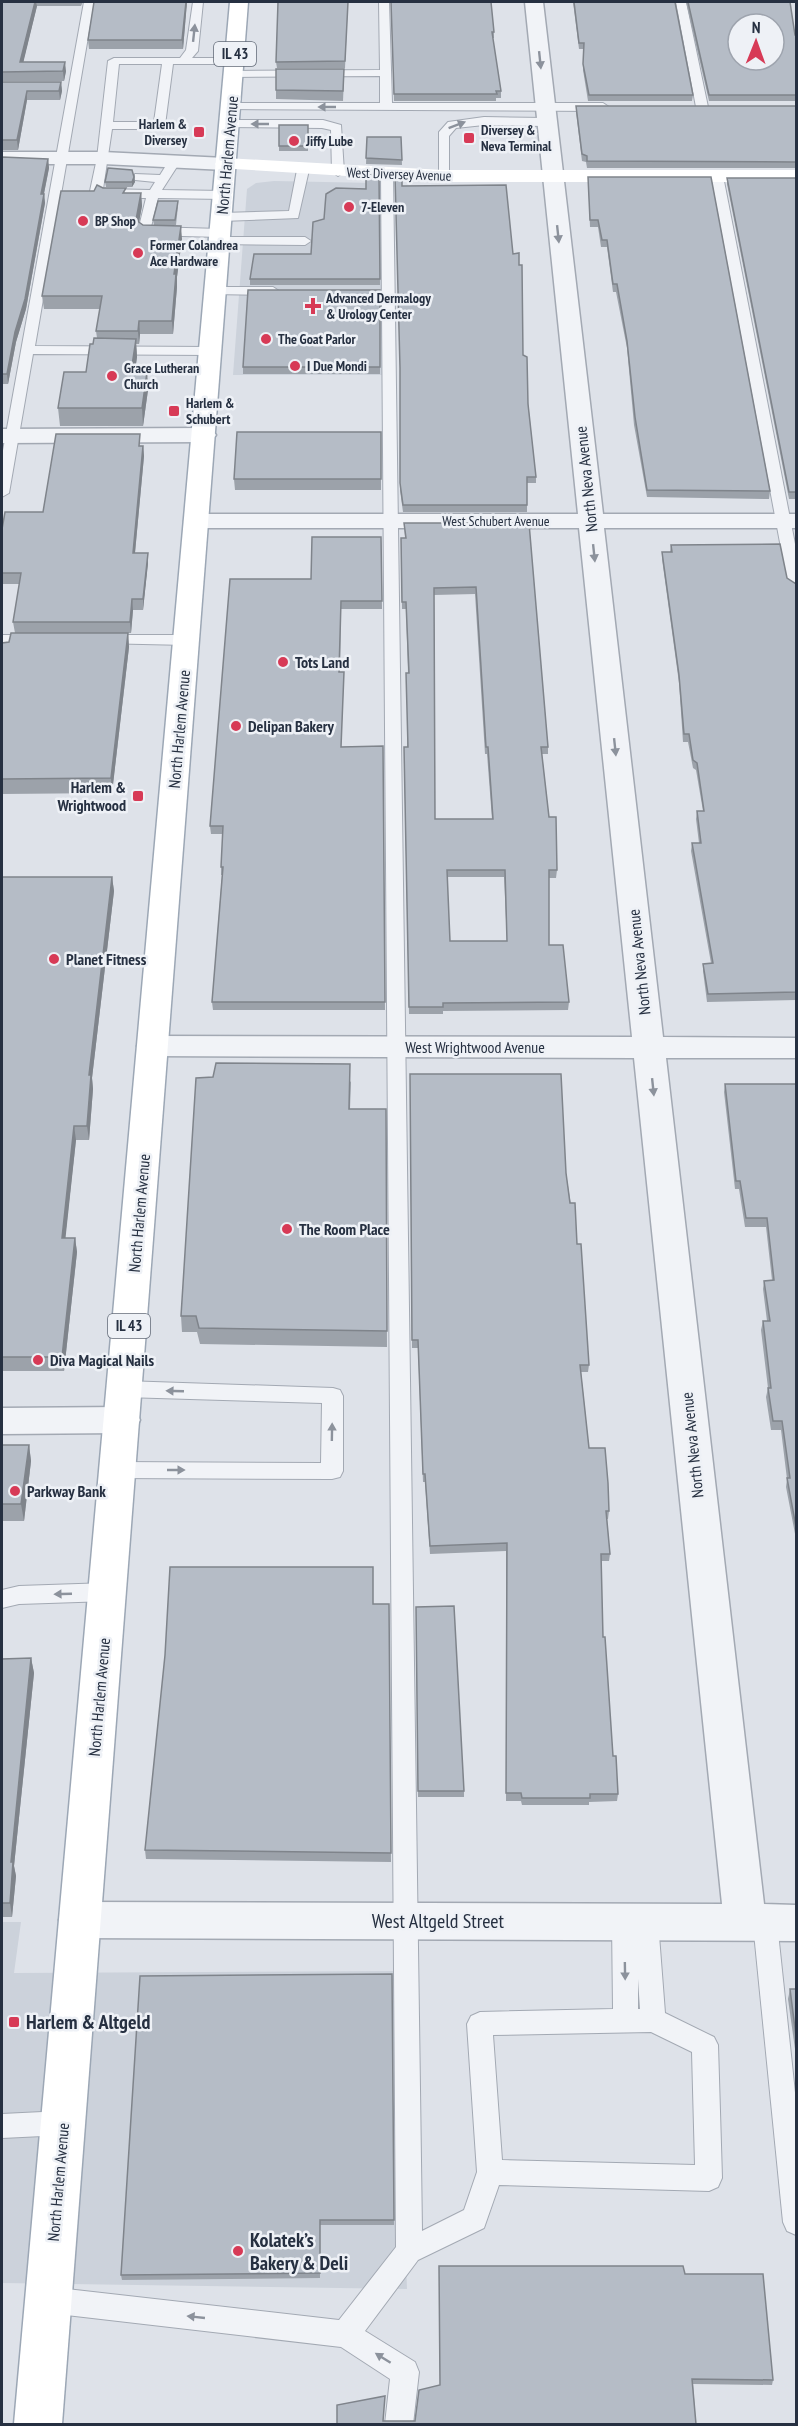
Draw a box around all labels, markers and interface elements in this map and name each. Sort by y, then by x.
north arrow [726,12,786,72]
text: N [752,17,761,37]
one-way arrow [189,23,199,42]
road number: IL 43 [214,42,256,66]
one-way arrow [535,50,545,69]
street label: North Harlem Avenue [212,95,242,215]
one-way arrow [318,102,337,112]
place label: Harlem & Diversey [139,115,187,149]
one-way arrow [250,119,269,129]
one-way arrow [448,120,466,130]
place label: Diversey & Neva Terminal [481,121,552,155]
marker: Harlem & Diversey [192,125,206,139]
marker: Diversey & Neva Terminal [462,131,476,145]
place label: Jiffy Lube [305,132,353,150]
marker: Jiffy Lube [287,134,301,148]
street label: West Diversey Avenue [346,163,452,185]
place label: 7-Eleven [361,198,404,216]
marker: 7-Eleven [342,200,356,214]
place label: BP Shop [95,212,136,230]
marker: BP Shop [76,214,90,228]
one-way arrow [554,224,563,243]
place label: Former Colandrea Ace Hardware [149,236,238,270]
marker: Former Colandrea Ace Hardware [131,246,145,260]
place label: Advanced Dermalogy & Urology Center [325,289,431,323]
marker: Advanced Dermalogy & Urology Center [304,297,322,315]
place label: The Goat Parlor [278,330,356,348]
marker: The Goat Parlor [259,332,273,346]
place label: I Due Mondi [307,357,367,375]
place label: Grace Lutheran Church [124,359,199,393]
marker: I Due Mondi [288,359,302,373]
marker: Grace Lutheran Church [105,369,119,383]
place label: Harlem & Schubert [186,394,234,428]
marker: Harlem & Schubert [167,404,181,418]
street label: North Neva Avenue [571,425,601,533]
street label: West Schubert Avenue [442,512,550,530]
one-way arrow [589,544,599,563]
place label: Tots Land [295,652,349,672]
marker: Tots Land [276,655,290,669]
street label: North Harlem Avenue [164,669,194,789]
place label: Delipan Bakery [248,716,335,736]
marker: Delipan Bakery [229,719,243,733]
one-way arrow [610,737,620,756]
place label: Harlem & Wrightwood [56,777,126,815]
marker: Harlem & Wrightwood [131,789,145,803]
street label: North Neva Avenue [624,908,654,1016]
place label: Planet Fitness [66,949,147,969]
marker: Planet Fitness [47,952,61,966]
street label: West Wrightwood Avenue [405,1037,545,1057]
one-way arrow [648,1077,658,1096]
street label: North Harlem Avenue [124,1153,154,1273]
place label: The Room Place [299,1219,390,1239]
marker: The Room Place [280,1222,294,1236]
road number: IL 43 [108,1314,150,1338]
place label: Diva Magical Nails [50,1350,154,1370]
marker: Diva Magical Nails [31,1353,45,1367]
one-way arrow [165,1386,184,1395]
street label: North Neva Avenue [677,1391,707,1499]
one-way arrow [328,1423,337,1442]
one-way arrow [166,1465,185,1475]
place label: Parkway Bank [27,1481,106,1501]
marker: Parkway Bank [8,1484,22,1498]
one-way arrow [54,1589,73,1599]
street label: North Harlem Avenue [84,1637,114,1757]
street label: West Altgeld Street [372,1908,505,1934]
one-way arrow [620,1962,630,1981]
place label: Harlem & Altgeld [26,2009,150,2035]
marker: Harlem & Altgeld [7,2015,21,2029]
street label: North Harlem Avenue [43,2122,73,2242]
place label: Kolatek’s Bakery & Deli [250,2227,348,2276]
marker: Kolatek’s Bakery & Deli [231,2244,245,2258]
one-way arrow [186,2312,205,2322]
one-way arrow [375,2352,391,2363]

